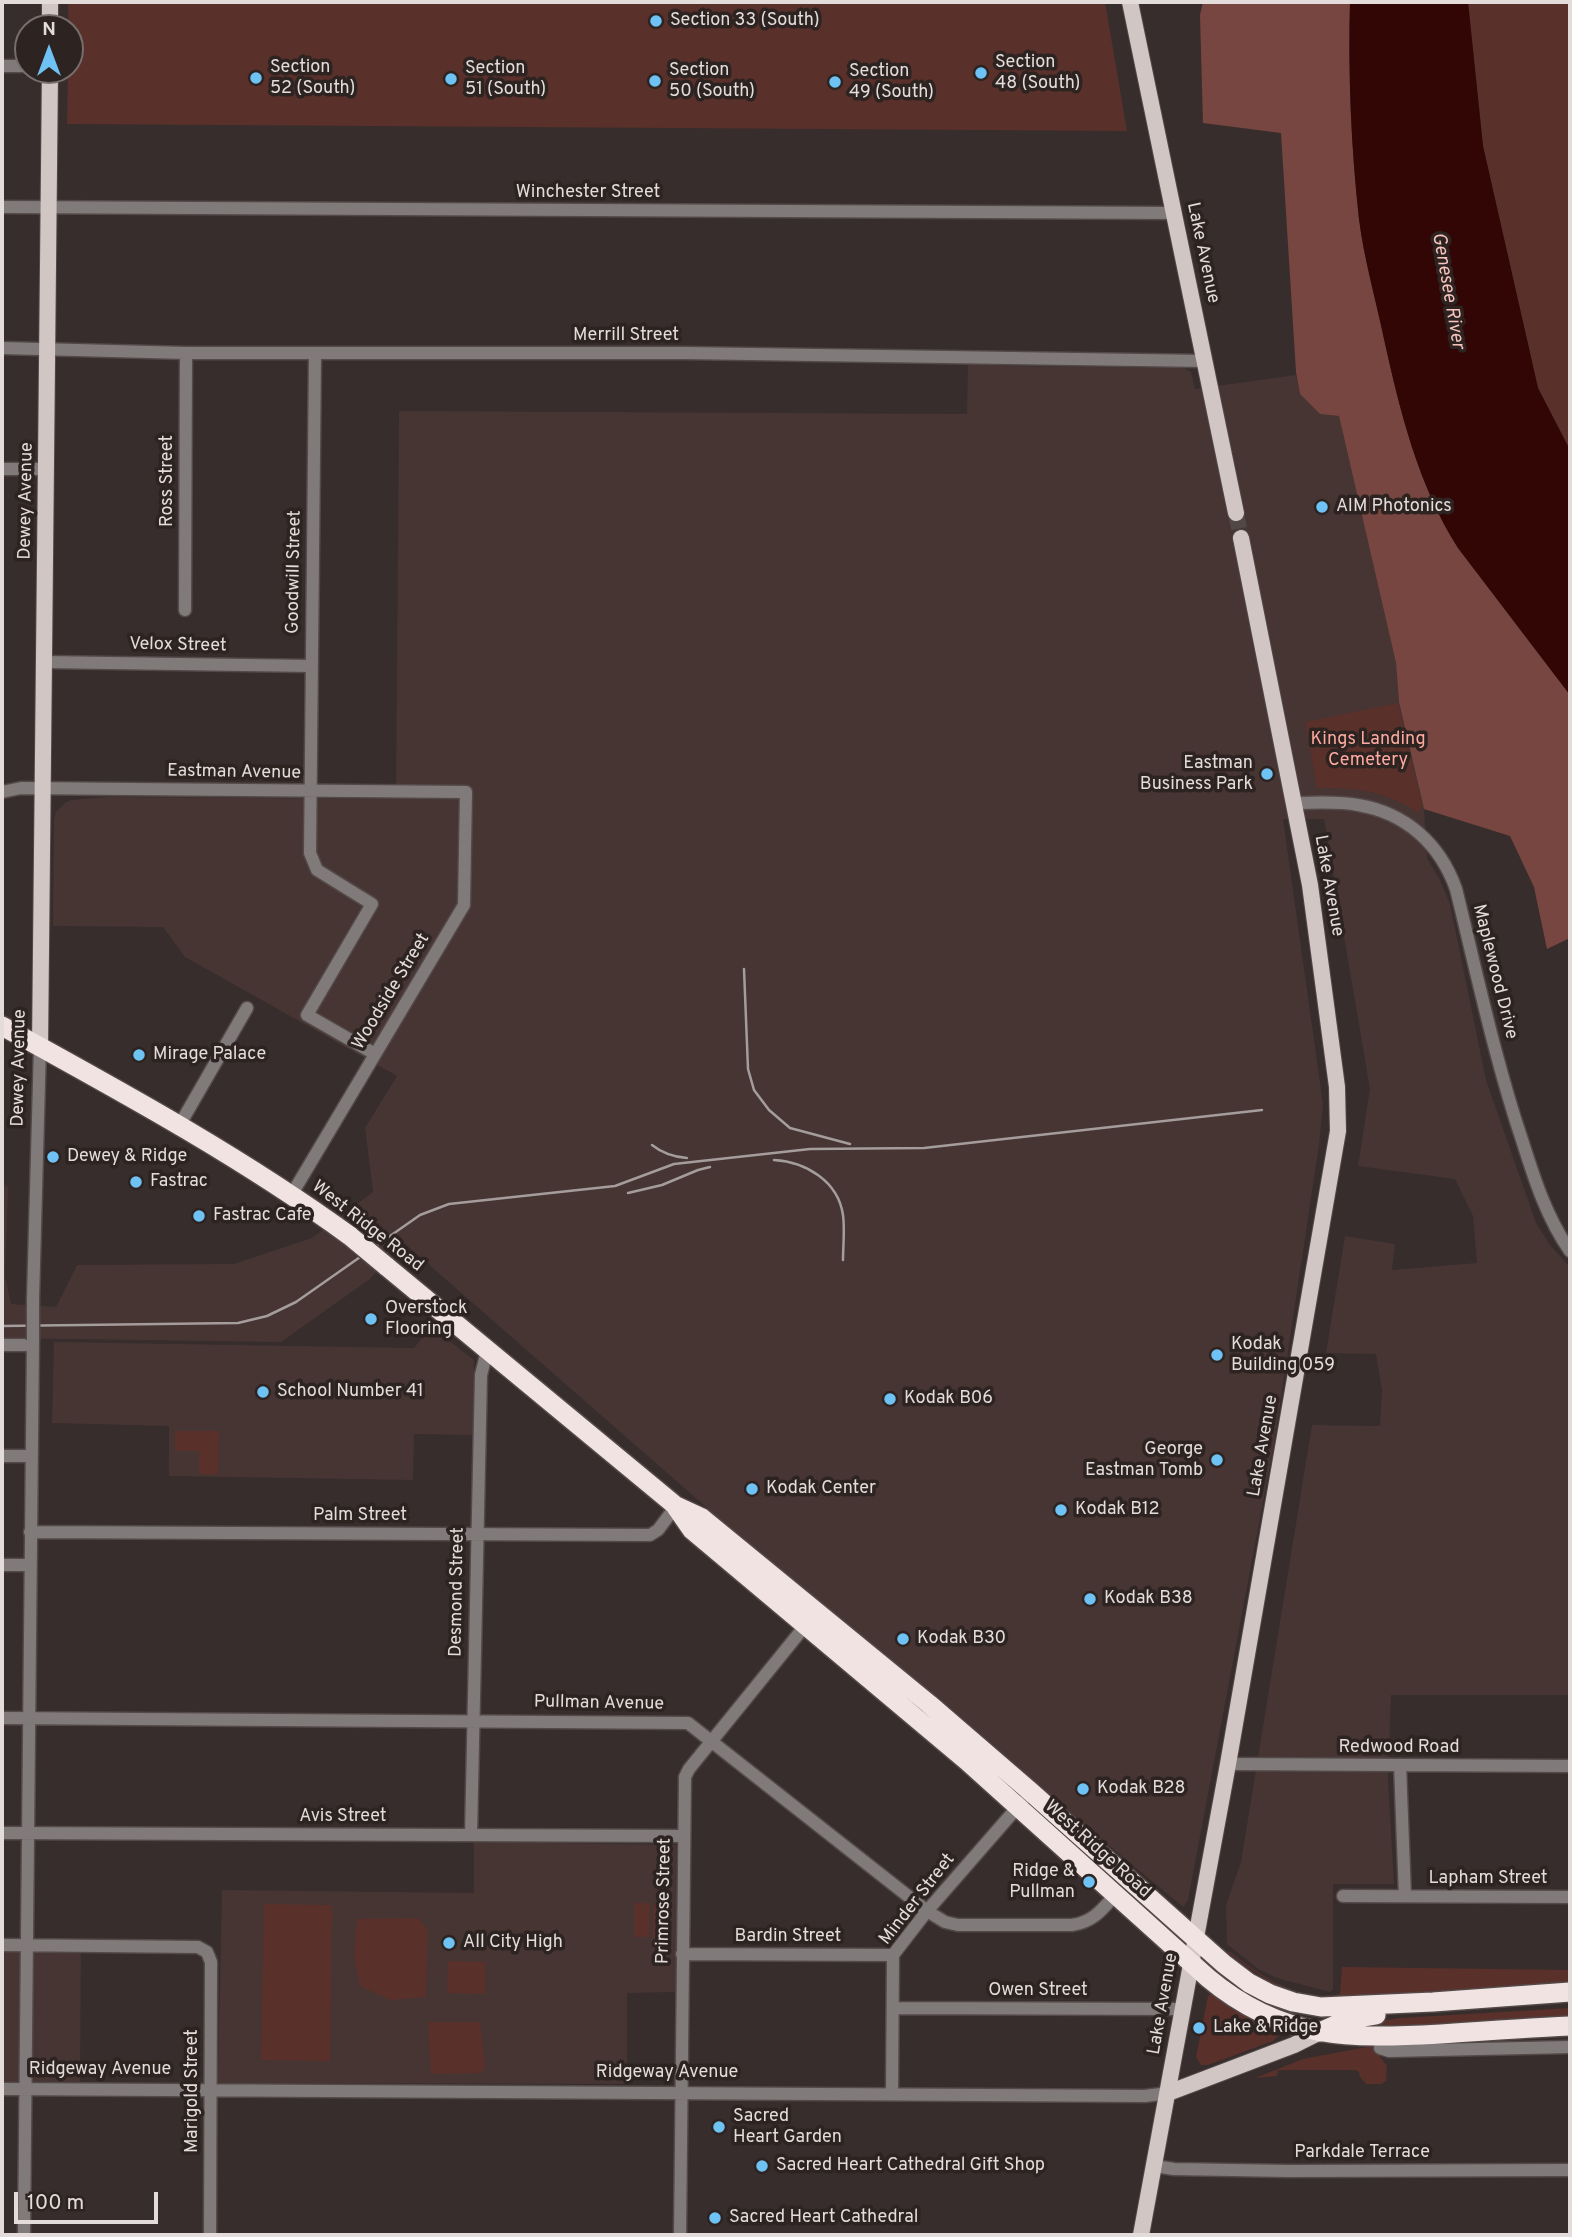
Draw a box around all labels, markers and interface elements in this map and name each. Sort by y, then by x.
place label: Section 33 (South) [670,10,820,32]
marker: Section 33 (South) [648,13,664,29]
north arrow [14,14,84,84]
text: N [42,18,56,42]
place label: Section 48 (South) [995,52,1080,94]
place label: Section 52 (South) [270,57,355,100]
place label: Section 51 (South) [465,58,546,100]
place label: Section 50 (South) [669,60,755,102]
place label: Section 49 (South) [849,61,934,104]
marker: Section 48 (South) [973,65,989,81]
marker: Section 52 (South) [248,70,264,86]
marker: Section 51 (South) [443,71,459,87]
marker: Section 50 (South) [647,73,663,89]
marker: Section 49 (South) [827,74,843,90]
street label: Winchester Street [516,182,660,204]
street label: Lake Avenue [1181,201,1223,305]
water label: Genesee River [1426,231,1468,351]
street label: Merrill Street [573,325,679,347]
street label: Ross Street [157,435,179,527]
street label: Dewey Avenue [15,442,39,560]
place label: AIM Photonics [1336,496,1452,518]
marker: AIM Photonics [1314,499,1330,515]
street label: Goodwill Street [283,510,307,634]
street label: Velox Street [129,634,227,658]
park label: Kings Landing Cemetery [1310,729,1426,772]
place label: Eastman Business Park [1140,753,1253,796]
street label: Eastman Avenue [167,761,301,785]
marker: Eastman Business Park [1259,766,1275,782]
street label: Lake Avenue [1308,834,1348,938]
street label: Maplewood Drive [1467,902,1521,1042]
street label: Woodside Street [349,930,435,1054]
street label: Dewey Avenue [8,1009,32,1127]
place label: Mirage Palace [153,1044,266,1066]
marker: Mirage Palace [131,1047,147,1063]
place label: Dewey & Ridge [67,1146,187,1168]
marker: Dewey & Ridge [45,1149,61,1165]
place label: Fastrac [150,1171,208,1193]
marker: Fastrac [128,1174,144,1190]
street label: West Ridge Road [307,1177,427,1277]
place label: Fastrac Cafe [213,1205,311,1227]
marker: Fastrac Cafe [191,1208,207,1224]
place label: Overstock Flooring [385,1298,468,1340]
marker: Overstock Flooring [363,1311,379,1327]
place label: Kodak Building 059 [1231,1334,1335,1376]
marker: Kodak Building 059 [1209,1347,1225,1363]
place label: School Number 41 [277,1381,424,1403]
marker: School Number 41 [255,1384,271,1400]
place label: Kodak B06 [904,1388,993,1410]
marker: Kodak B06 [882,1391,898,1407]
street label: Lake Avenue [1244,1394,1284,1498]
place label: George Eastman Tomb [1085,1439,1203,1482]
marker: George Eastman Tomb [1209,1452,1225,1468]
place label: Kodak Center [766,1478,876,1500]
marker: Kodak Center [744,1481,760,1497]
place label: Kodak B12 [1075,1499,1160,1521]
marker: Kodak B12 [1053,1502,1069,1518]
street label: Palm Street [313,1505,407,1527]
street label: Desmond Street [446,1527,470,1657]
place label: Kodak B38 [1104,1588,1193,1610]
marker: Kodak B38 [1082,1591,1098,1607]
place label: Kodak B30 [917,1628,1006,1650]
marker: Kodak B30 [895,1631,911,1647]
street label: Pullman Avenue [534,1692,664,1716]
street label: Redwood Road [1338,1737,1460,1759]
place label: Kodak B28 [1097,1778,1186,1800]
marker: Kodak B28 [1075,1781,1091,1797]
street label: West Ridge Road [1039,1797,1155,1903]
street label: Avis Street [299,1806,387,1828]
street label: Primrose Street [653,1838,677,1964]
street label: Minder Street [876,1850,960,1950]
place label: Ridge & Pullman [1009,1861,1075,1904]
street label: Lapham Street [1429,1868,1547,1890]
marker: Ridge & Pullman [1081,1874,1097,1890]
street label: Bardin Street [735,1926,841,1948]
place label: All City High [463,1932,563,1954]
marker: All City High [441,1935,457,1951]
street label: Lake Avenue [1144,1952,1184,2056]
street label: Owen Street [988,1980,1088,2002]
place label: Lake & Ridge [1213,2017,1318,2039]
marker: Lake & Ridge [1191,2020,1207,2036]
street label: Marigold Street [182,2029,204,2153]
street label: Ridgeway Avenue [29,2059,171,2081]
street label: Ridgeway Avenue [596,2062,738,2084]
place label: Sacred Heart Garden [733,2106,842,2148]
marker: Sacred Heart Garden [711,2119,727,2135]
street label: Parkdale Terrace [1294,2142,1430,2164]
place label: Sacred Heart Cathedral Gift Shop [776,2155,1045,2177]
marker: Sacred Heart Cathedral Gift Shop [754,2158,770,2174]
scale bar [18,2178,161,2222]
text: 100 m [27,2190,84,2217]
place label: Sacred Heart Cathedral [729,2207,918,2229]
marker: Sacred Heart Cathedral [707,2210,723,2226]

